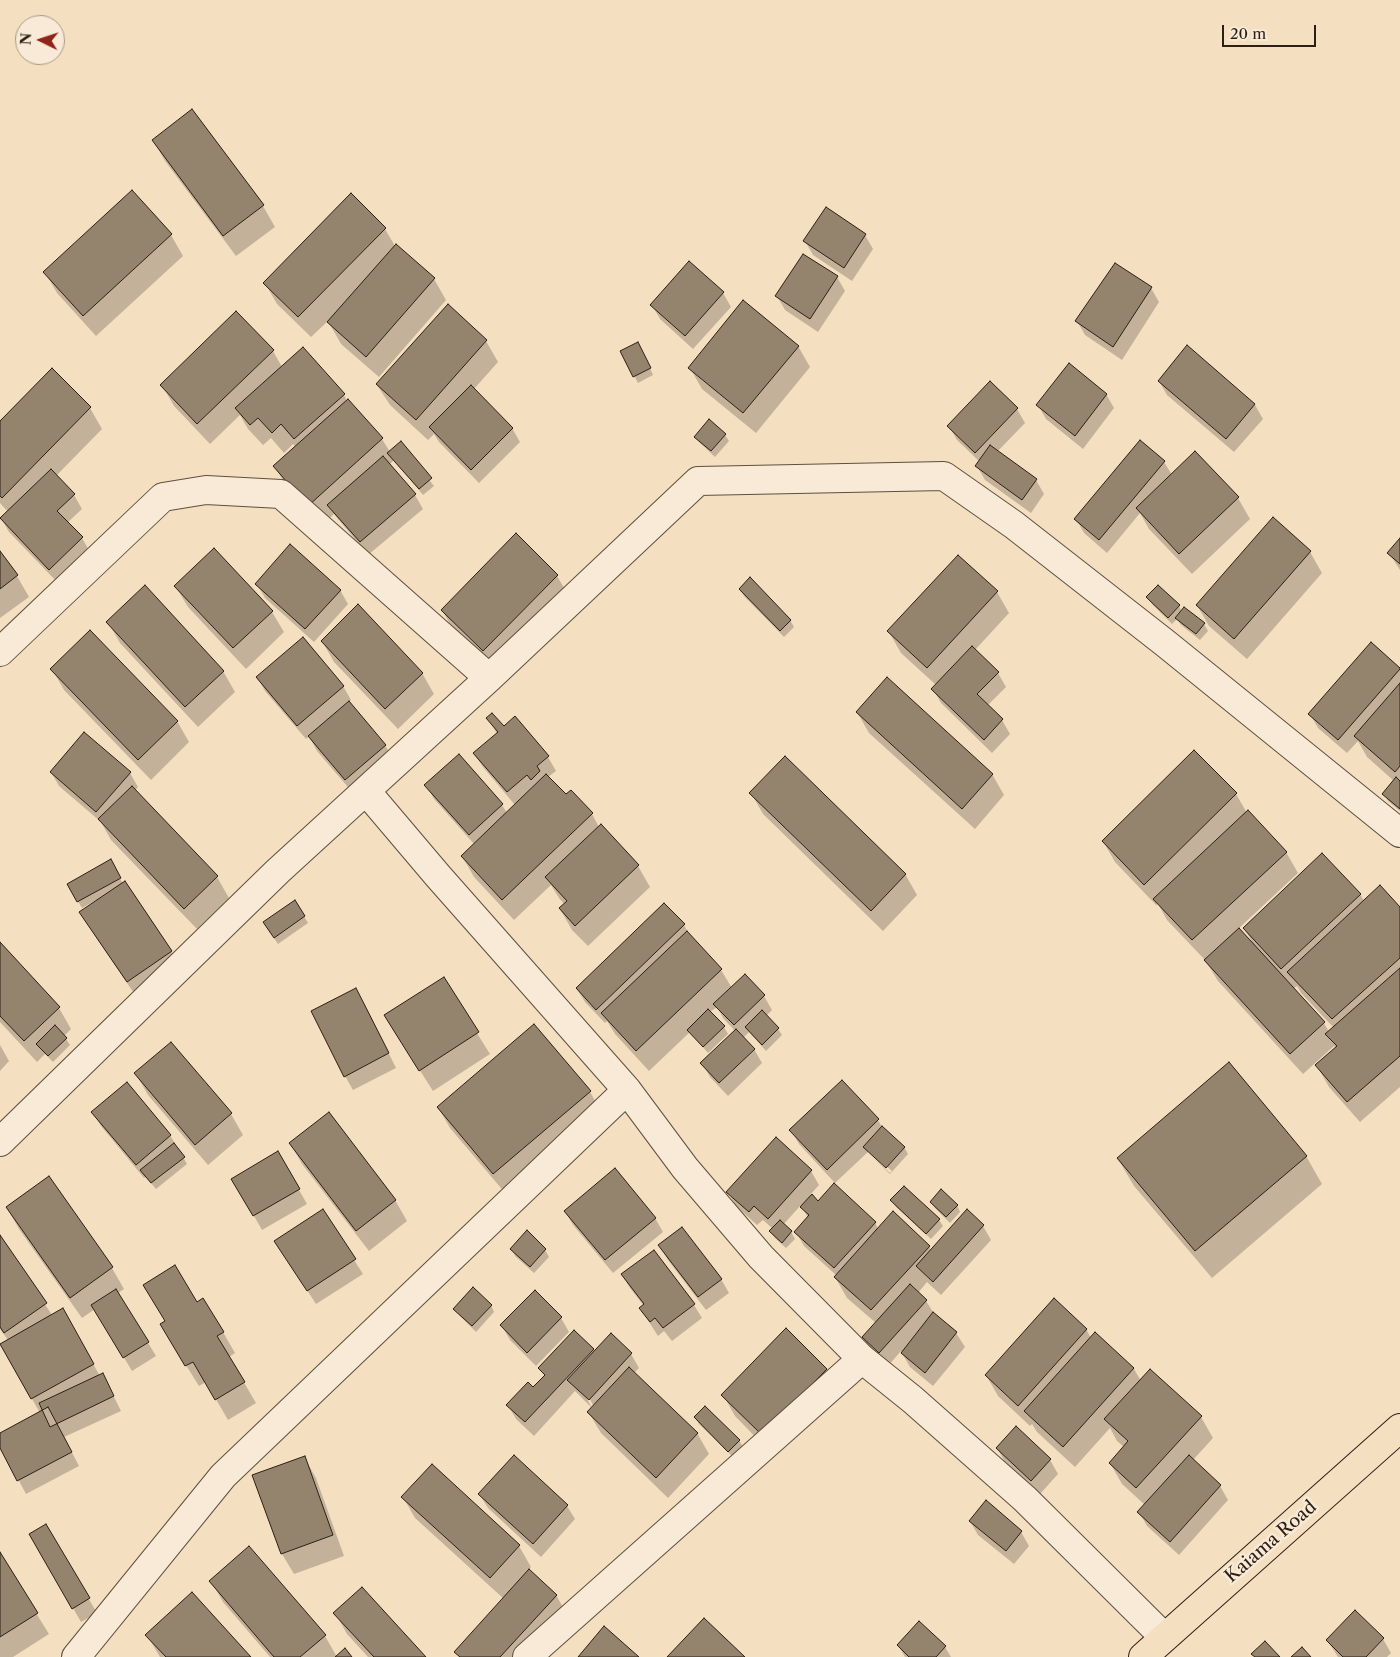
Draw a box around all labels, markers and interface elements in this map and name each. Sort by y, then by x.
north arrow [15,15,65,65]
scale bar [1225,15,1319,47]
text: 20 m [1230,24,1266,43]
text: N [17,32,35,46]
street label: Kaiama Road [1221,1496,1321,1588]

